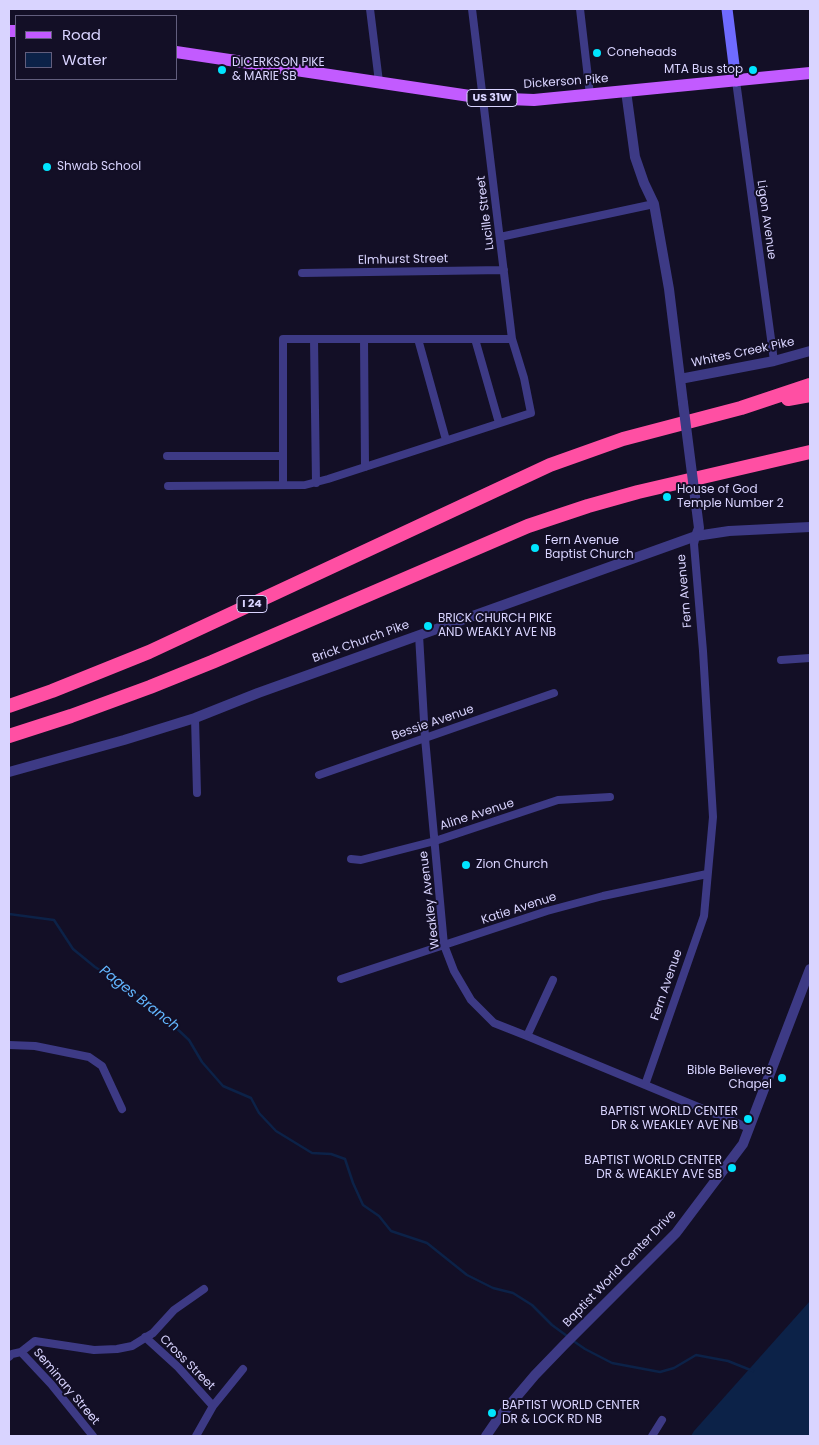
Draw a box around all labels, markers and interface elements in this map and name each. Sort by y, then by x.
legend [15,15,178,80]
text: Road [62,24,101,45]
place label: Coneheads [607,46,677,60]
marker: Coneheads [591,47,603,59]
text: Water [62,49,107,70]
place label: DICERKSON PIKE & MARIE SB [232,56,325,84]
place label: MTA Bus stop [664,63,743,77]
marker: DICERKSON PIKE & MARIE SB [216,64,228,76]
marker: MTA Bus stop [747,64,759,76]
street label: Dickerson Pike [523,72,609,92]
road number: US 31W [467,90,517,106]
place label: Shwab School [57,160,141,174]
marker: Shwab School [41,161,53,173]
street label: Lucille Street [474,175,498,251]
street label: Ligon Avenue [753,179,779,261]
street label: Elmhurst Street [358,252,448,268]
street label: Whites Creek Pike [690,335,796,371]
place label: House of God Temple Number 2 [677,483,784,511]
marker: House of God Temple Number 2 [661,491,673,503]
place label: Fern Avenue Baptist Church [545,534,634,562]
marker: Fern Avenue Baptist Church [529,542,541,554]
street label: Fern Avenue [675,554,695,628]
road number: I 24 [237,596,267,612]
place label: BRICK CHURCH PIKE AND WEAKLY AVE NB [438,612,556,640]
street label: Brick Church Pike [311,618,411,666]
marker: BRICK CHURCH PIKE AND WEAKLY AVE NB [422,620,434,632]
street label: Bessie Avenue [390,702,476,744]
street label: Aline Avenue [438,796,516,834]
street label: Weakley Avenue [417,850,443,950]
place label: Zion Church [476,858,548,872]
marker: Zion Church [460,859,472,871]
street label: Katie Avenue [480,890,558,928]
street label: Fern Avenue [648,948,686,1022]
water label: Pages Branch [96,963,182,1035]
place label: Bible Believers Chapel [687,1064,772,1092]
marker: Bible Believers Chapel [776,1072,788,1084]
place label: BAPTIST WORLD CENTER DR & WEAKLEY AVE NB [600,1105,738,1133]
marker: BAPTIST WORLD CENTER DR & WEAKLEY AVE NB [742,1113,754,1125]
place label: BAPTIST WORLD CENTER DR & WEAKLEY AVE SB [584,1154,722,1182]
marker: BAPTIST WORLD CENTER DR & WEAKLEY AVE SB [726,1162,738,1174]
street label: Baptist World Center Drive [560,1208,680,1330]
street label: Cross Street [156,1332,218,1394]
street label: Seminary Street [30,1346,102,1428]
place label: BAPTIST WORLD CENTER DR & LOCK RD NB [502,1399,640,1427]
marker: BAPTIST WORLD CENTER DR & LOCK RD NB [486,1407,498,1419]

